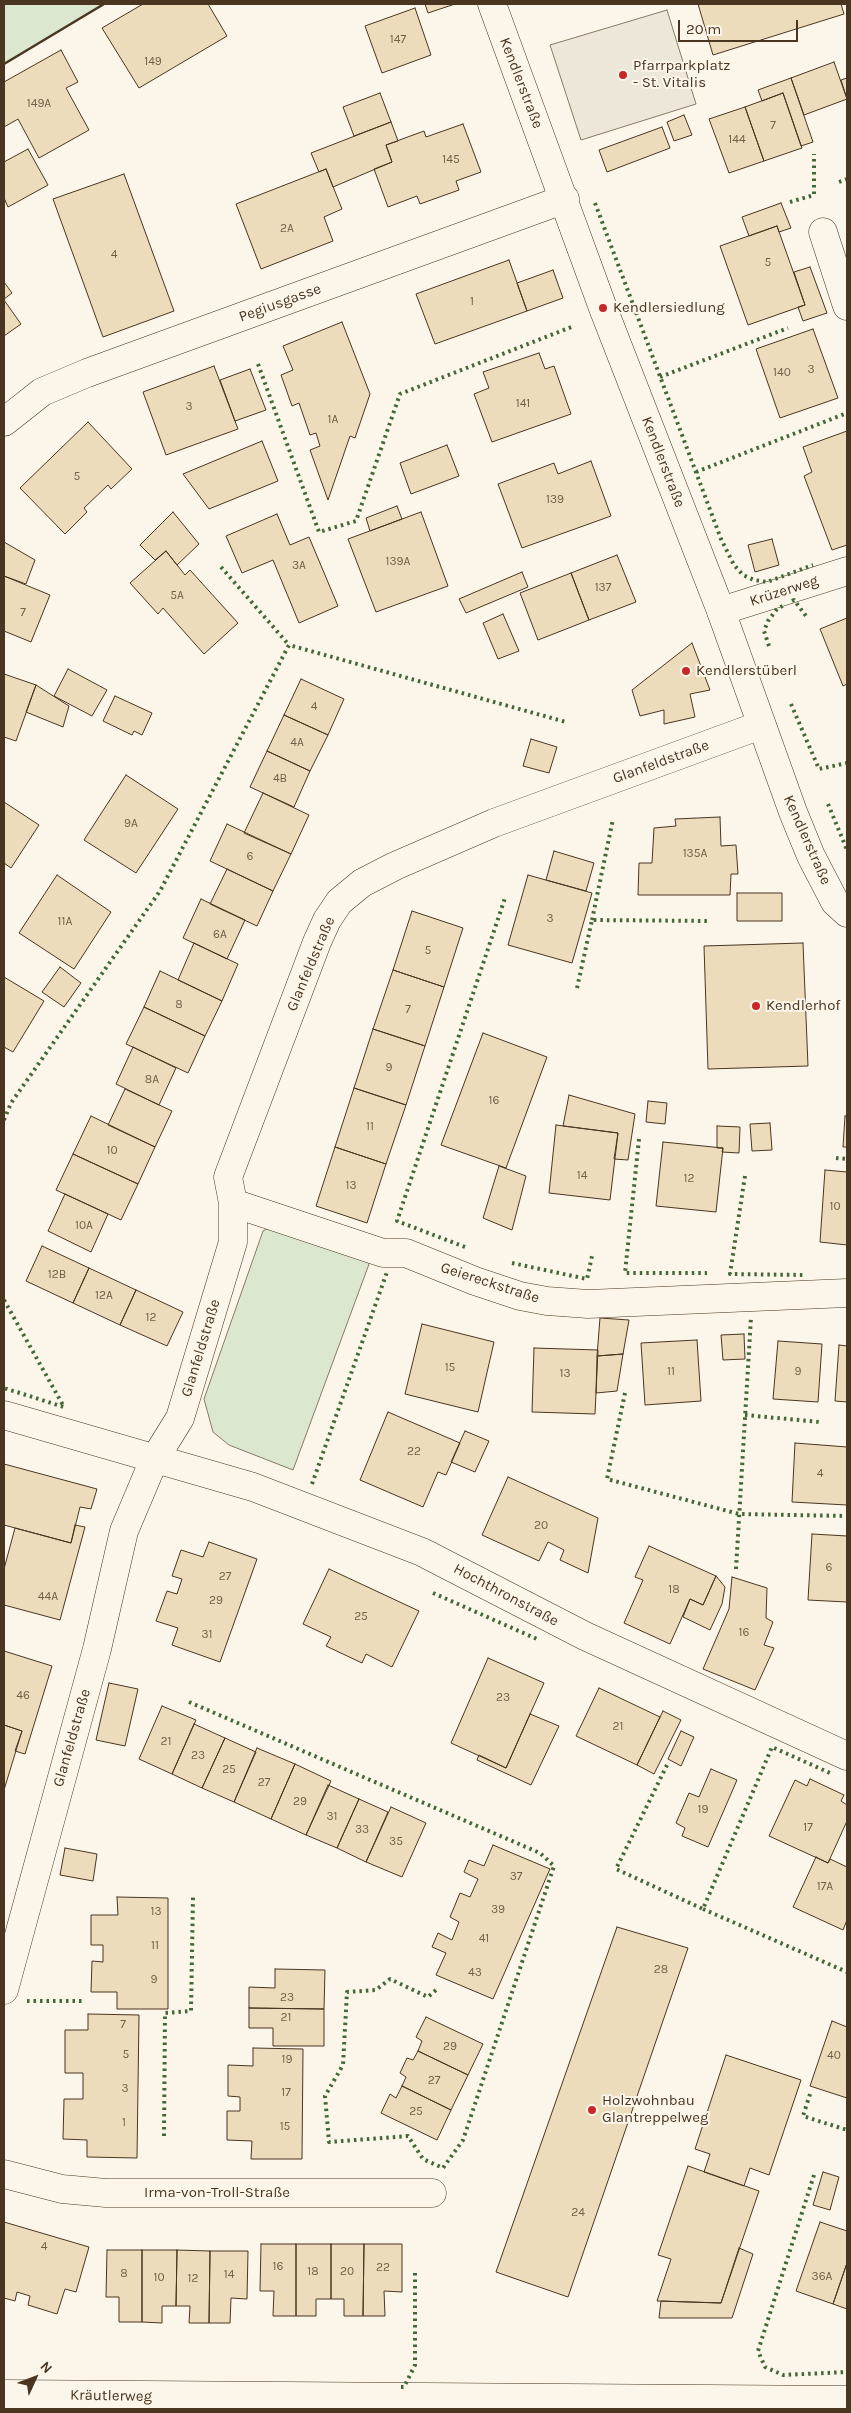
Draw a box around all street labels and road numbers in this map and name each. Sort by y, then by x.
street label: Kendlerstraße [495,35,547,131]
street label: Pegiusgasse [236,280,324,326]
street label: Kendlerstraße [637,414,689,510]
street label: Krüzerweg [748,571,820,611]
street label: Glanfeldstraße [610,736,712,788]
street label: Kendlerstraße [779,792,835,888]
street label: Glanfeldstraße [283,914,339,1014]
street label: Geiereckstraße [438,1259,542,1307]
street label: Glanfeldstraße [178,1297,224,1399]
street label: Hochthronstraße [450,1560,562,1630]
street label: Glanfeldstraße [49,1687,95,1789]
street label: Irma-von-Troll-Straße [144,2184,290,2202]
street label: Kräutlerweg [70,2386,152,2406]

